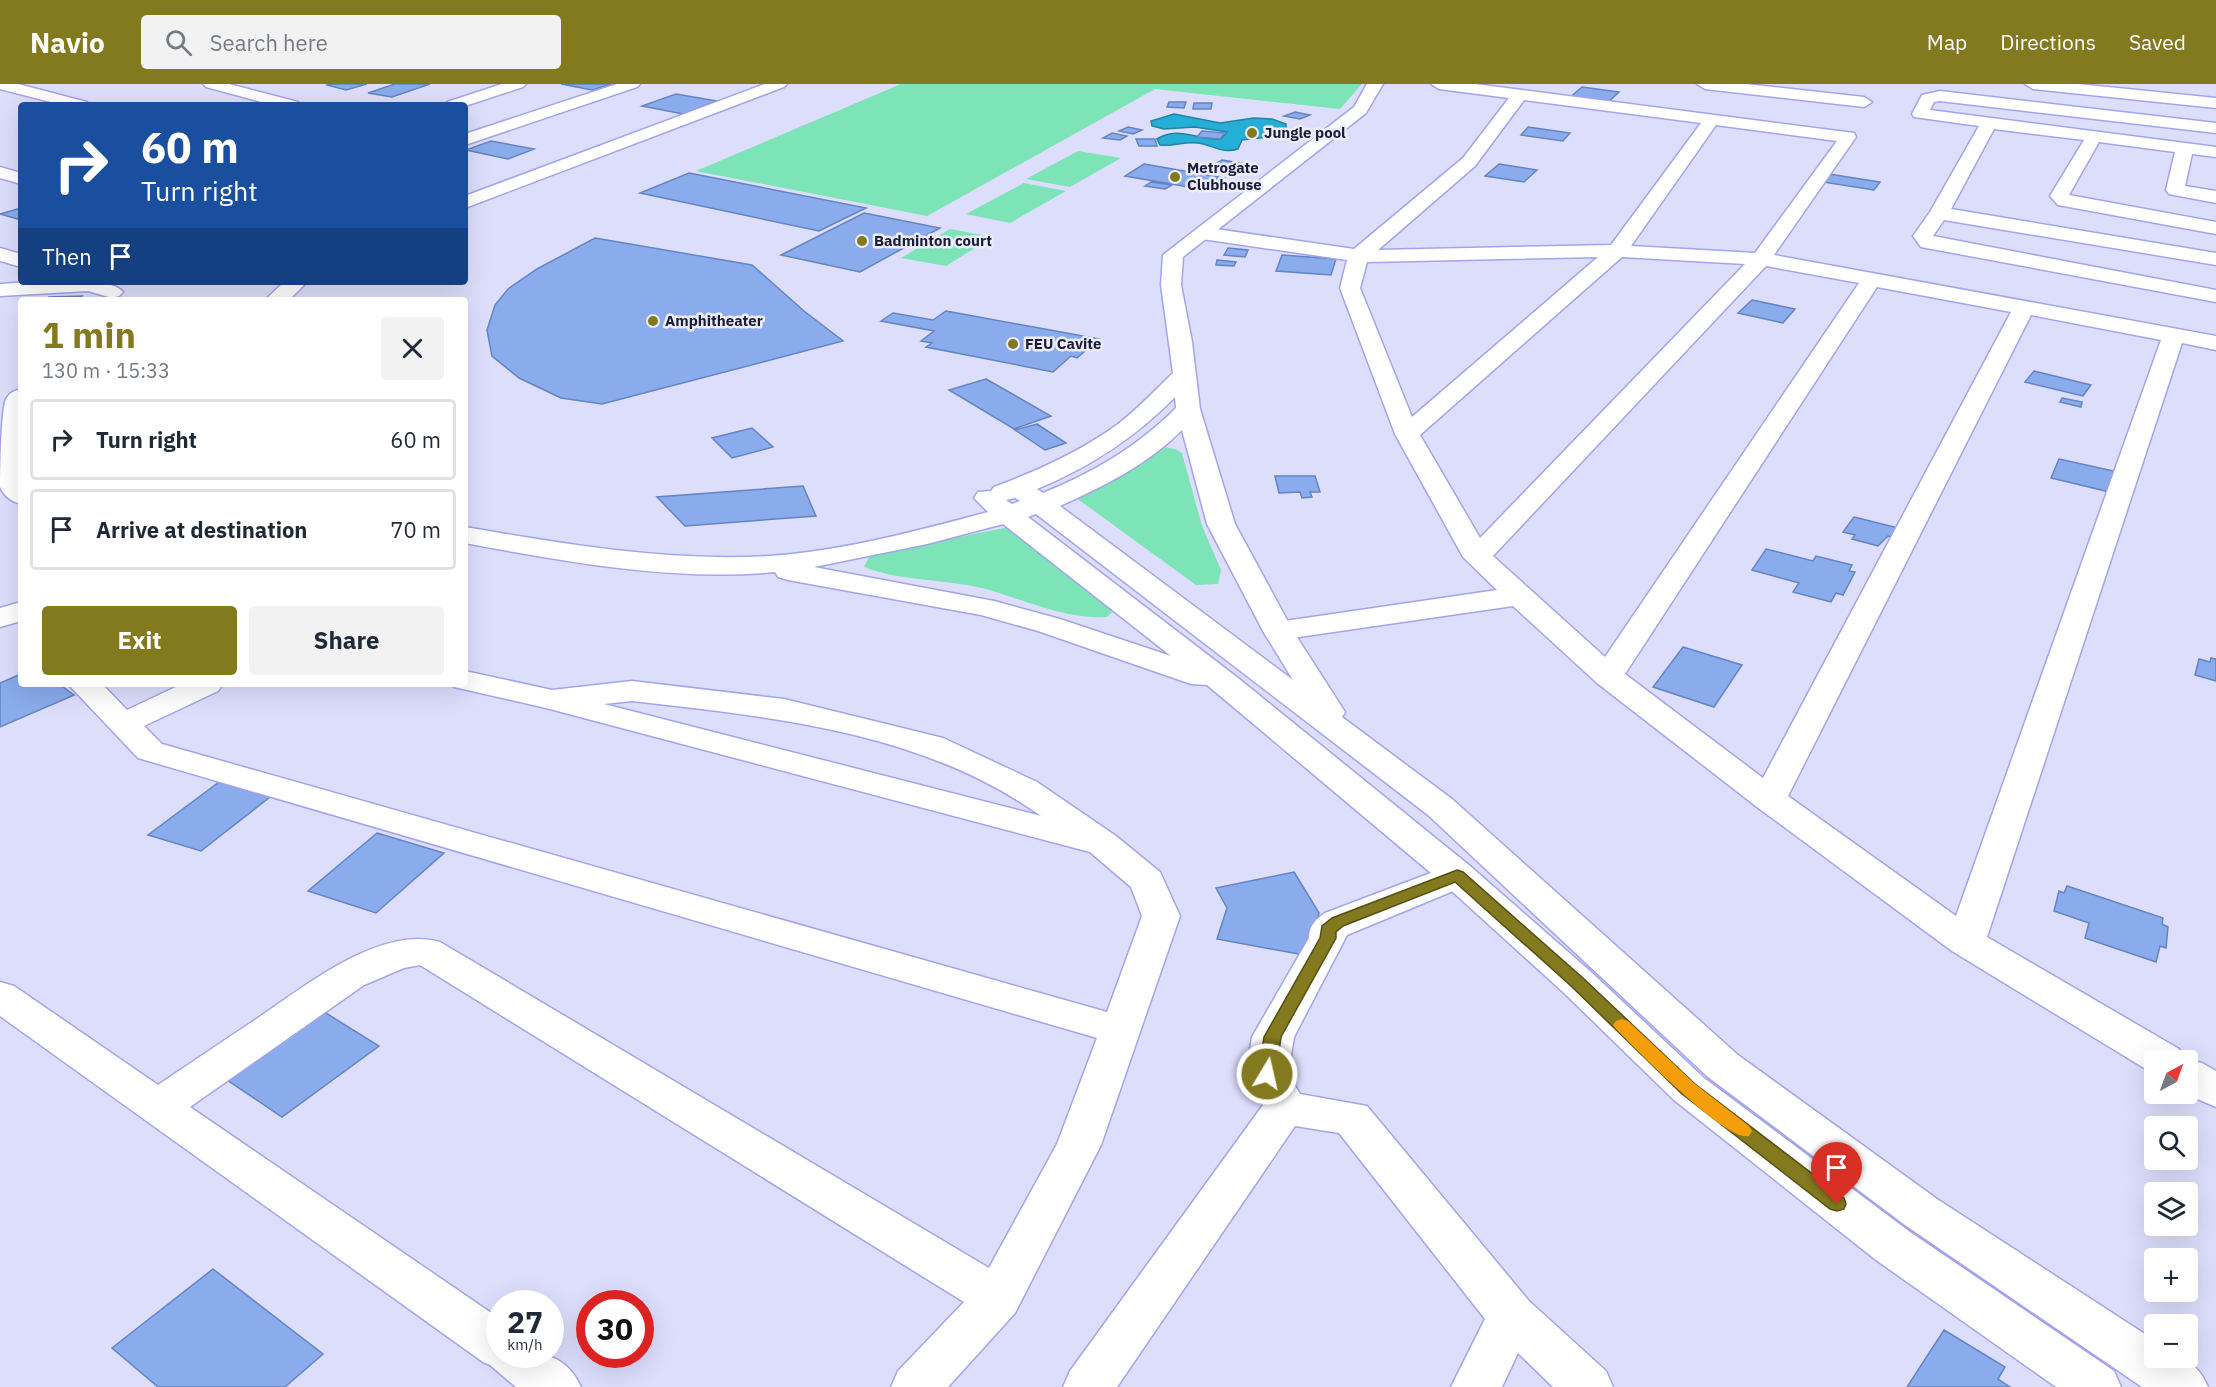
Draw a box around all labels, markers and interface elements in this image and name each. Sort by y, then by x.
search box [141,15,561,69]
text: Navio [30,24,105,61]
icon: search [162,26,195,59]
text: Search here [210,28,328,57]
text: Map [1927,28,1967,56]
text: Directions [2000,28,2096,56]
text: Saved [2129,28,2186,56]
text: 60 m [141,120,239,175]
place label: Jungle pool [1264,123,1346,142]
icon: right [42,126,120,204]
marker: Jungle pool [1245,126,1259,140]
place label: Metrogate Clubhouse [1187,158,1262,194]
marker: Metrogate Clubhouse [1168,170,1182,184]
text: Turn right [141,173,258,208]
place label: Badminton court [874,231,992,250]
marker: Badminton court [855,234,869,248]
icon: arrive [104,240,137,273]
text: Then [42,242,92,271]
text: 1 min [42,311,136,358]
place label: Amphitheater [665,311,763,330]
marker: Amphitheater [646,314,660,328]
button: close [381,317,444,380]
place label: FEU Cavite [1025,334,1101,353]
marker: FEU Cavite [1006,337,1020,351]
text: 130 m · 15:33 [42,357,170,384]
icon: right [45,423,78,456]
text: Turn right [96,425,197,454]
text: 60 m [390,425,441,454]
icon: arrive [45,513,78,546]
text: Arrive at destination [96,515,307,544]
text: 70 m [390,515,441,544]
button: Exit [42,606,237,675]
button: Share [249,606,444,675]
position arrow [1235,1042,1299,1106]
north arrow [2144,1050,2198,1104]
map controls [2144,1050,2198,1368]
button: search [2144,1116,2198,1170]
pin [1811,1142,1862,1204]
icon: arrive [1820,1151,1853,1184]
button: layers [2144,1182,2198,1236]
button: + [2144,1248,2198,1302]
speed limit sign: 30 [576,1290,654,1368]
text: 27 [507,1302,543,1341]
button: − [2144,1314,2198,1368]
text: km/h [507,1335,543,1354]

